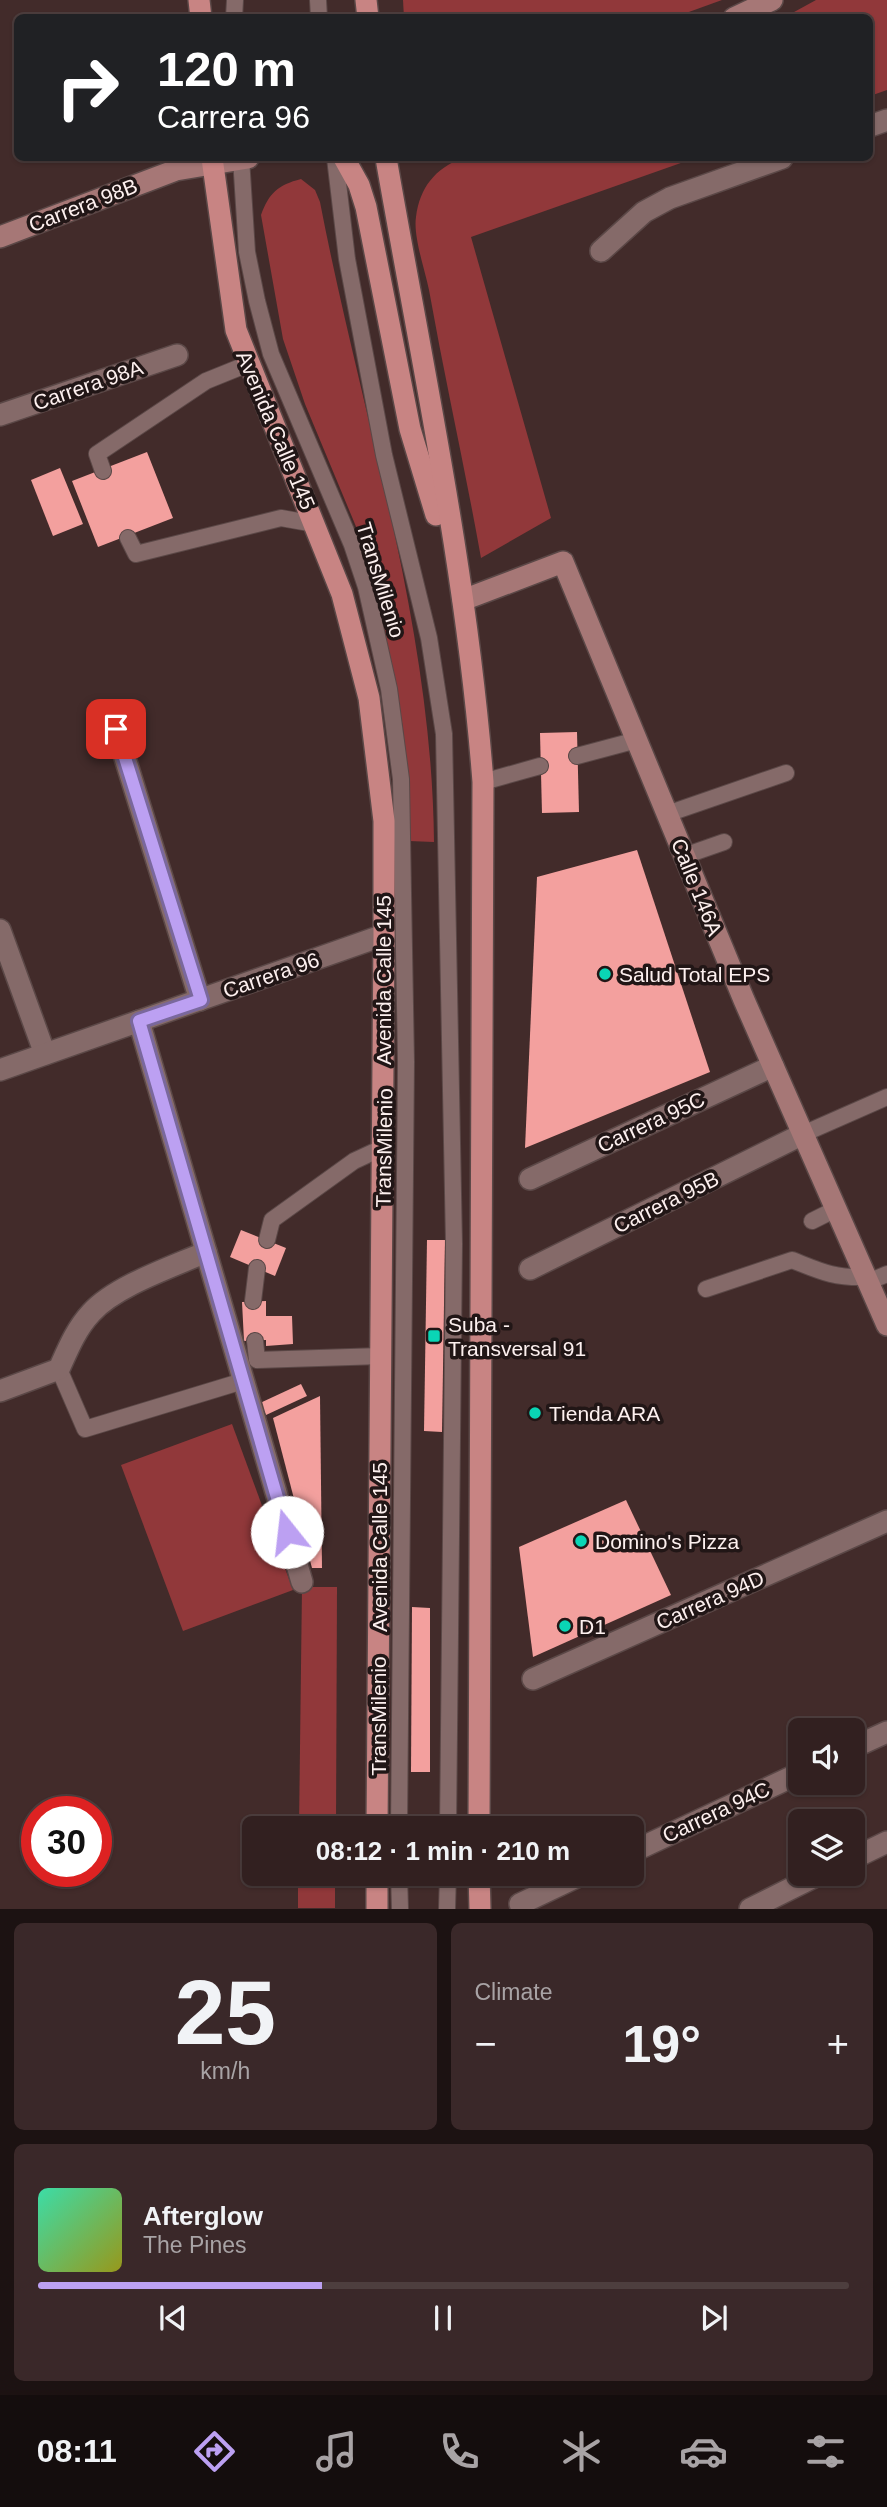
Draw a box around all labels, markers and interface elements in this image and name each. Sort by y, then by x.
icon: right [42,42,133,133]
text: 120 m [157,42,296,96]
text: Carrera 96 [157,99,310,135]
street label: Carrera 98B [25,174,141,236]
street label: Avenida Calle 145 [232,347,320,513]
street label: Carrera 98A [30,356,146,414]
street label: TransMilenio [353,520,409,640]
pin [86,699,146,759]
icon: arrive [97,710,135,748]
street label: Calle 146A [667,835,727,939]
street label: Avenida Calle 145 [372,895,395,1065]
street label: Carrera 96 [220,948,322,1002]
place label: Salud Total EPS [619,963,770,986]
marker: Salud Total EPS [597,966,613,982]
street label: Carrera 95C [594,1087,708,1157]
street label: TransMilenio [371,1088,397,1208]
street label: Carrera 95B [610,1167,722,1237]
place label: Suba - Transversal 91 [448,1313,586,1360]
marker: Suba - Transversal 91 [426,1328,442,1344]
place label: Tienda ARA [549,1402,660,1425]
marker: Tienda ARA [527,1405,543,1421]
street label: Avenida Calle 145 [368,1462,391,1632]
position arrow [250,1495,324,1569]
place label: Domino's Pizza [595,1530,739,1553]
marker: Domino's Pizza [573,1533,589,1549]
street label: Carrera 94D [653,1566,767,1634]
place label: D1 [579,1615,606,1638]
marker: D1 [557,1618,573,1634]
street label: TransMilenio [367,1656,390,1776]
map controls [788,1718,865,1886]
button: sound [788,1718,865,1795]
street label: Carrera 94C [659,1777,773,1847]
speed limit sign: 30 [21,1796,112,1887]
button: layers [788,1809,865,1886]
text: 08:12 · 1 min · 210 m [316,1836,570,1866]
text: 25 [175,1962,276,2063]
text: Climate [475,1979,552,2005]
text: 19° [622,2015,701,2073]
text: − [475,2023,497,2065]
text: + [827,2023,849,2065]
text: km/h [200,2058,250,2084]
text: Afterglow [143,2201,263,2231]
text: The Pines [143,2232,247,2258]
icon: previous [154,2299,192,2337]
icon: pause [424,2299,462,2337]
icon: next [695,2299,733,2337]
icon: directions [190,2427,239,2476]
icon: music [312,2427,361,2476]
icon: phone [435,2427,484,2476]
icon: climate [557,2427,606,2476]
icon: car [679,2427,728,2476]
icon: filters [801,2427,850,2476]
text: 08:11 [37,2433,117,2469]

